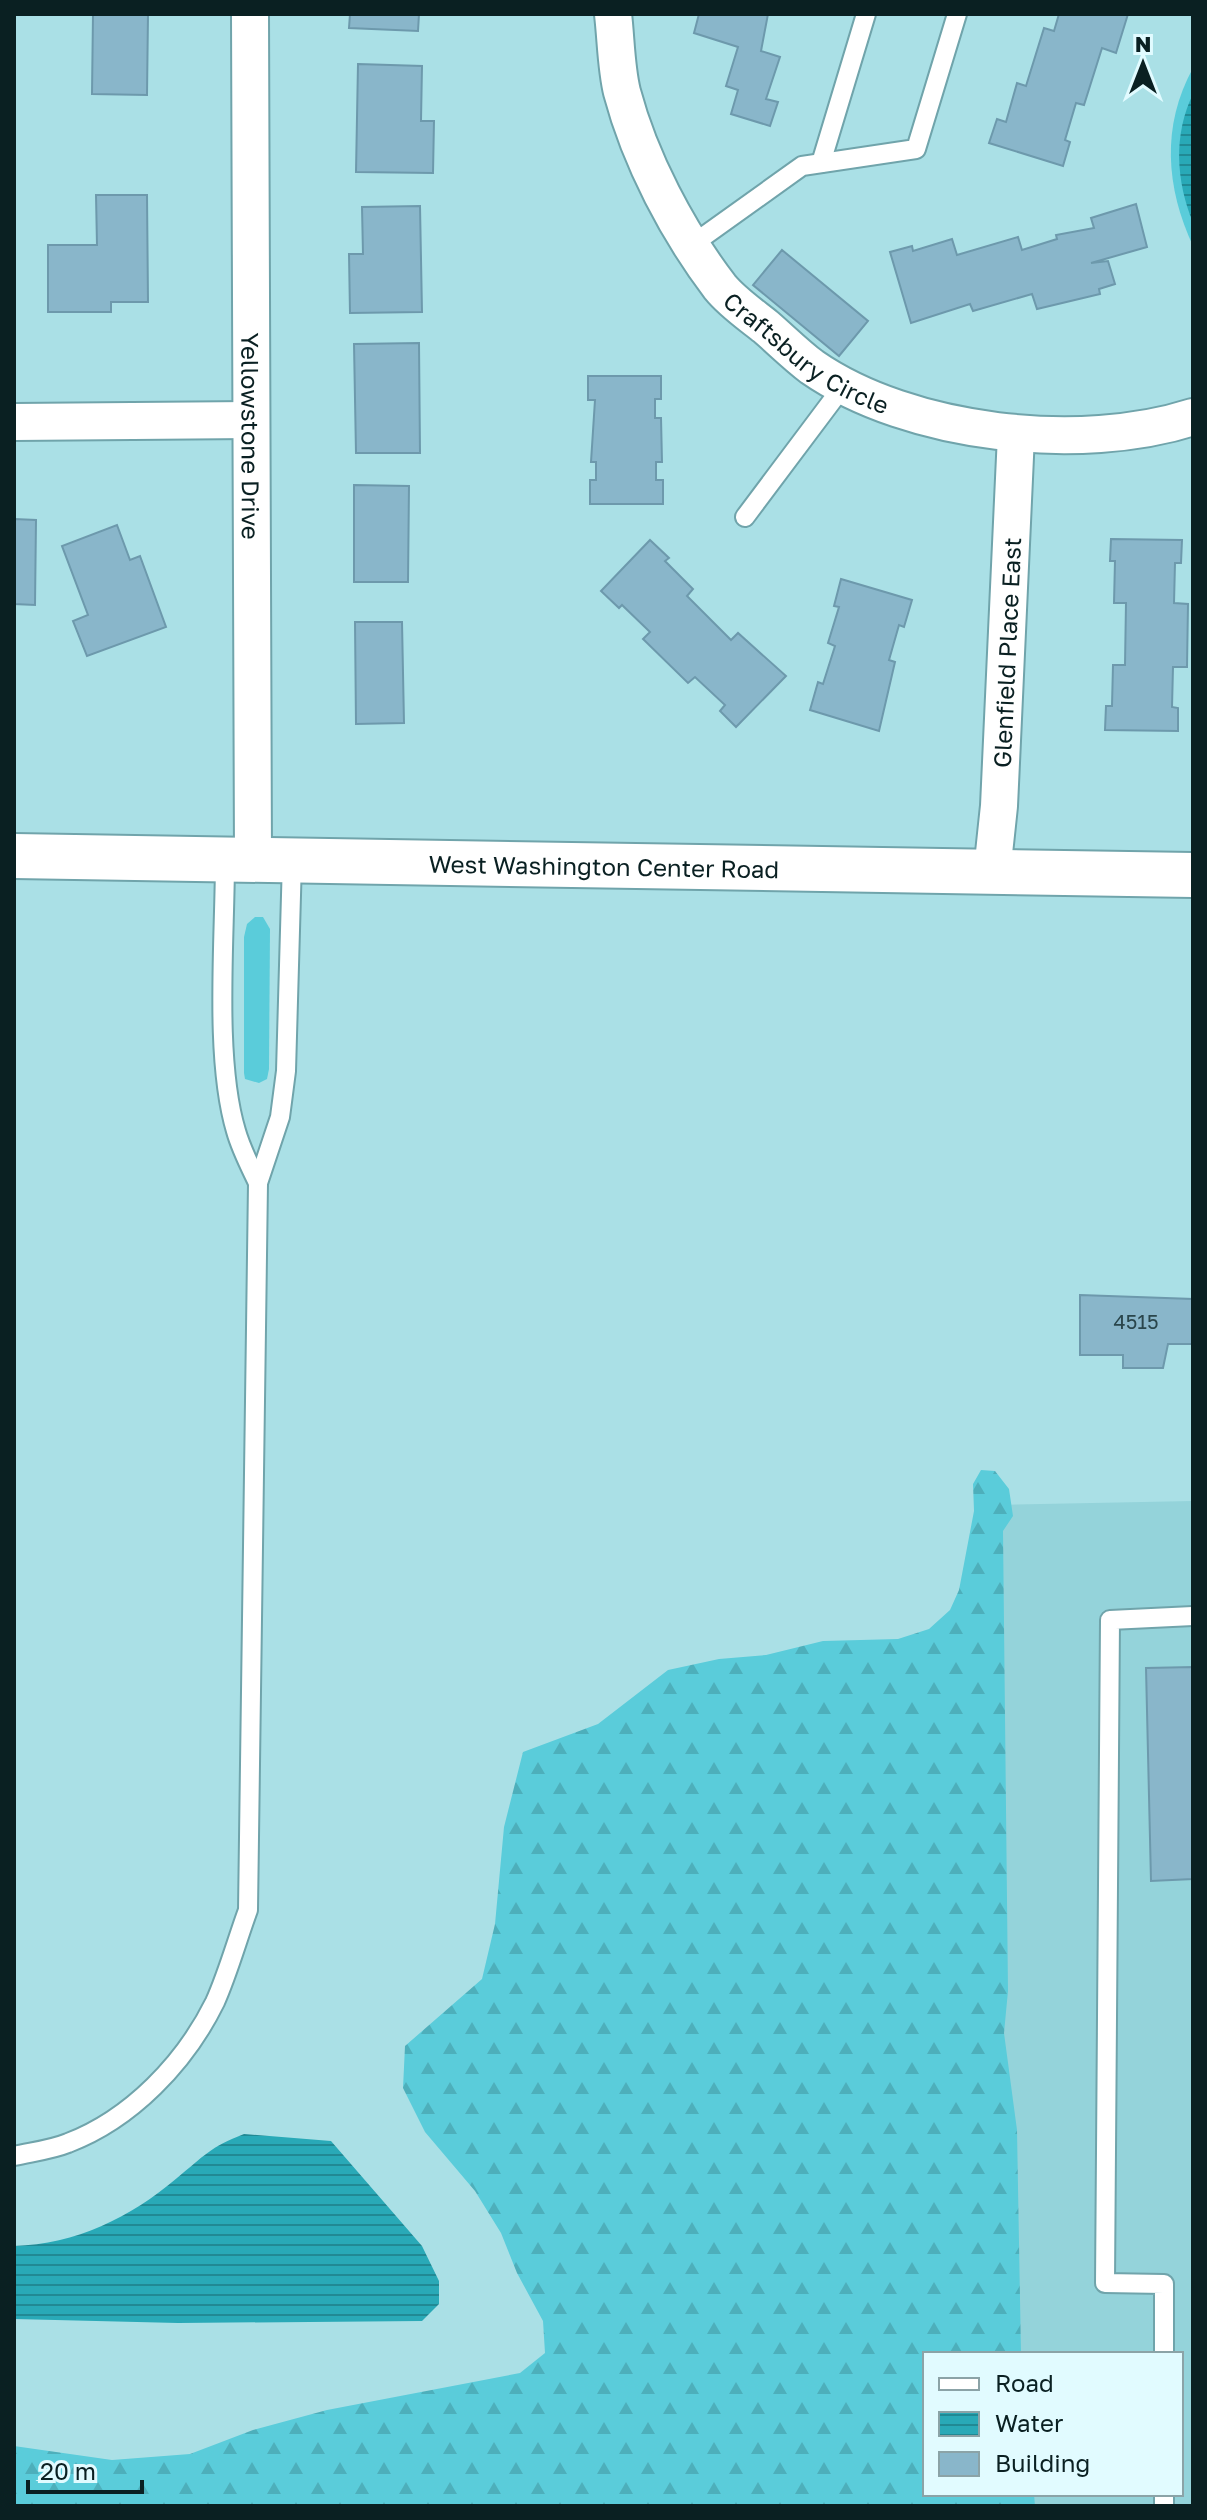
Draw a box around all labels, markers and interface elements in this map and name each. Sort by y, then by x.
north arrow [1103,24,1183,104]
text: N [1135,30,1151,57]
street label: Craftsbury Circle [718,285,893,419]
street label: Yellowstone Drive [237,332,266,540]
street label: Glenfield Place East [986,537,1026,768]
street label: West Washington Center Road [428,848,780,883]
house number: 4515 [1113,1309,1159,1333]
legend [923,2352,1183,2496]
text: Road [995,2368,1054,2397]
text: Water [995,2408,1063,2437]
scale bar [28,2444,142,2494]
text: Building [995,2448,1090,2477]
text: 20 m [40,2456,96,2485]

